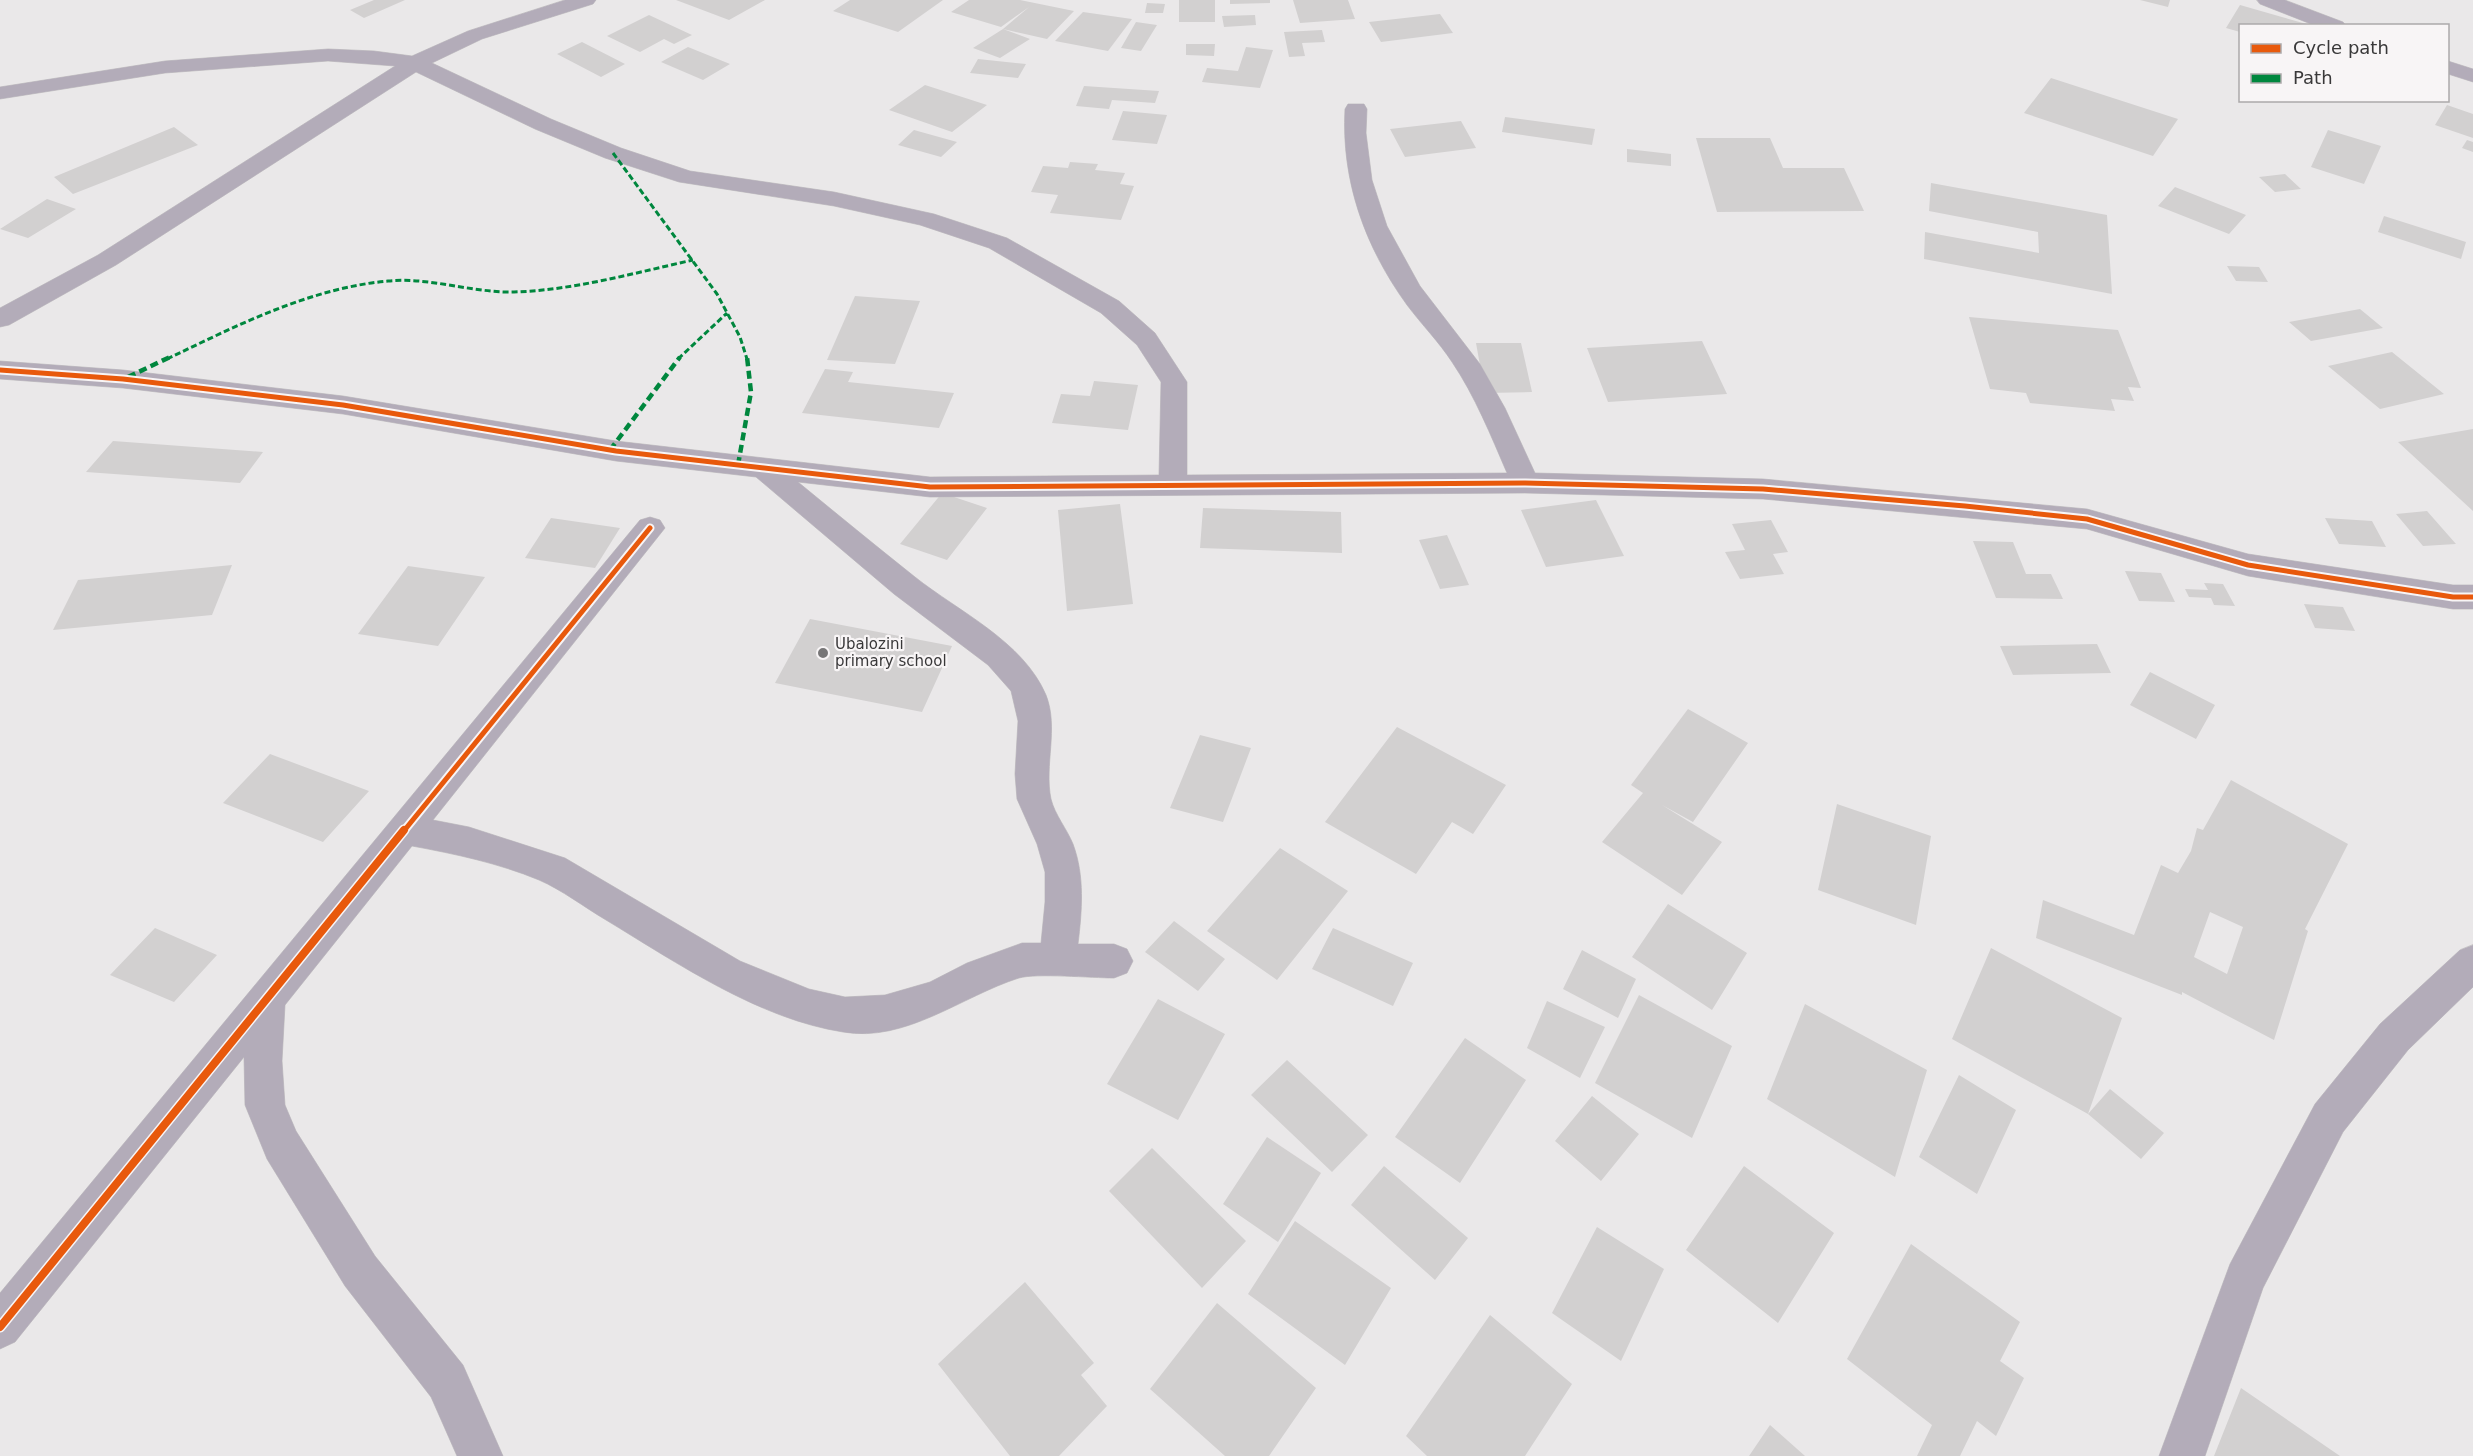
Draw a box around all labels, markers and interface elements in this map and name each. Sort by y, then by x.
legend [2239,24,2449,102]
text: Cycle path [2293,37,2389,58]
text: Path [2293,67,2333,88]
place label: Ubalozini primary school [835,635,947,670]
marker: Ubalozini primary school [816,646,830,660]

